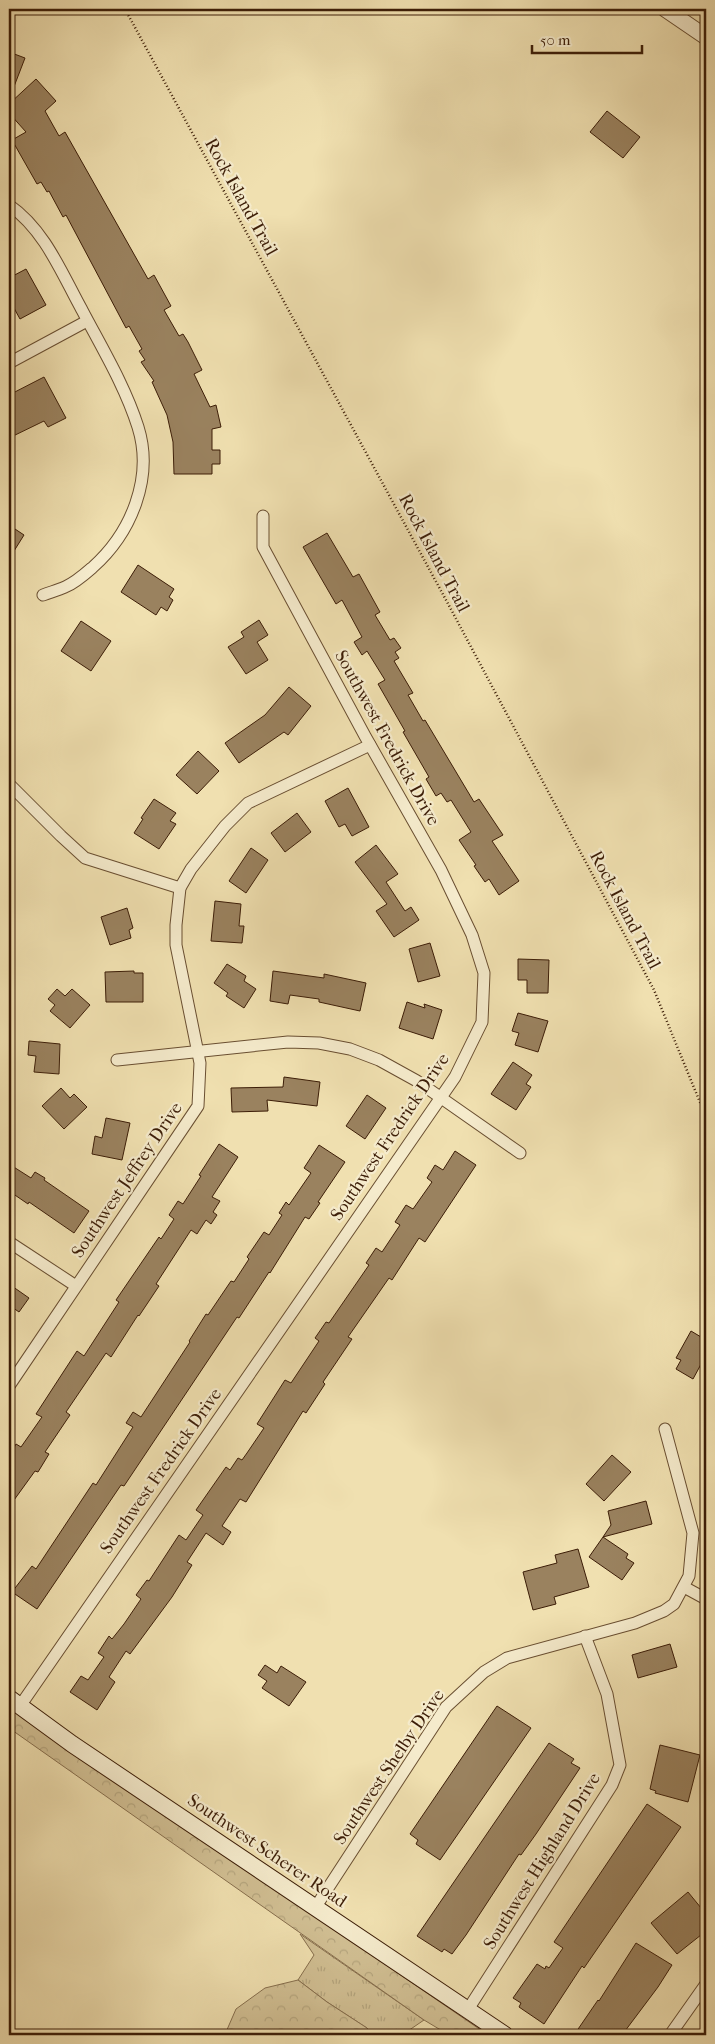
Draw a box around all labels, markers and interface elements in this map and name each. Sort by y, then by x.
scale bar [532,22,642,54]
text: 50 m [540,31,571,49]
street label: Rock Island Trail [200,135,282,259]
street label: Rock Island Trail [394,490,474,616]
street label: Southwest Fredrick Drive [330,647,444,829]
street label: Rock Island Trail [585,847,665,973]
street label: Southwest Fredrick Drive [326,1049,454,1225]
street label: Southwest Jeffrey Drive [67,1098,187,1262]
street label: Southwest Fredrick Drive [96,1384,226,1558]
street label: Southwest Shelby Drive [329,1685,449,1849]
street label: Southwest Highland Drive [479,1769,605,1953]
street label: Southwest Scherer Road [183,1790,351,1912]

